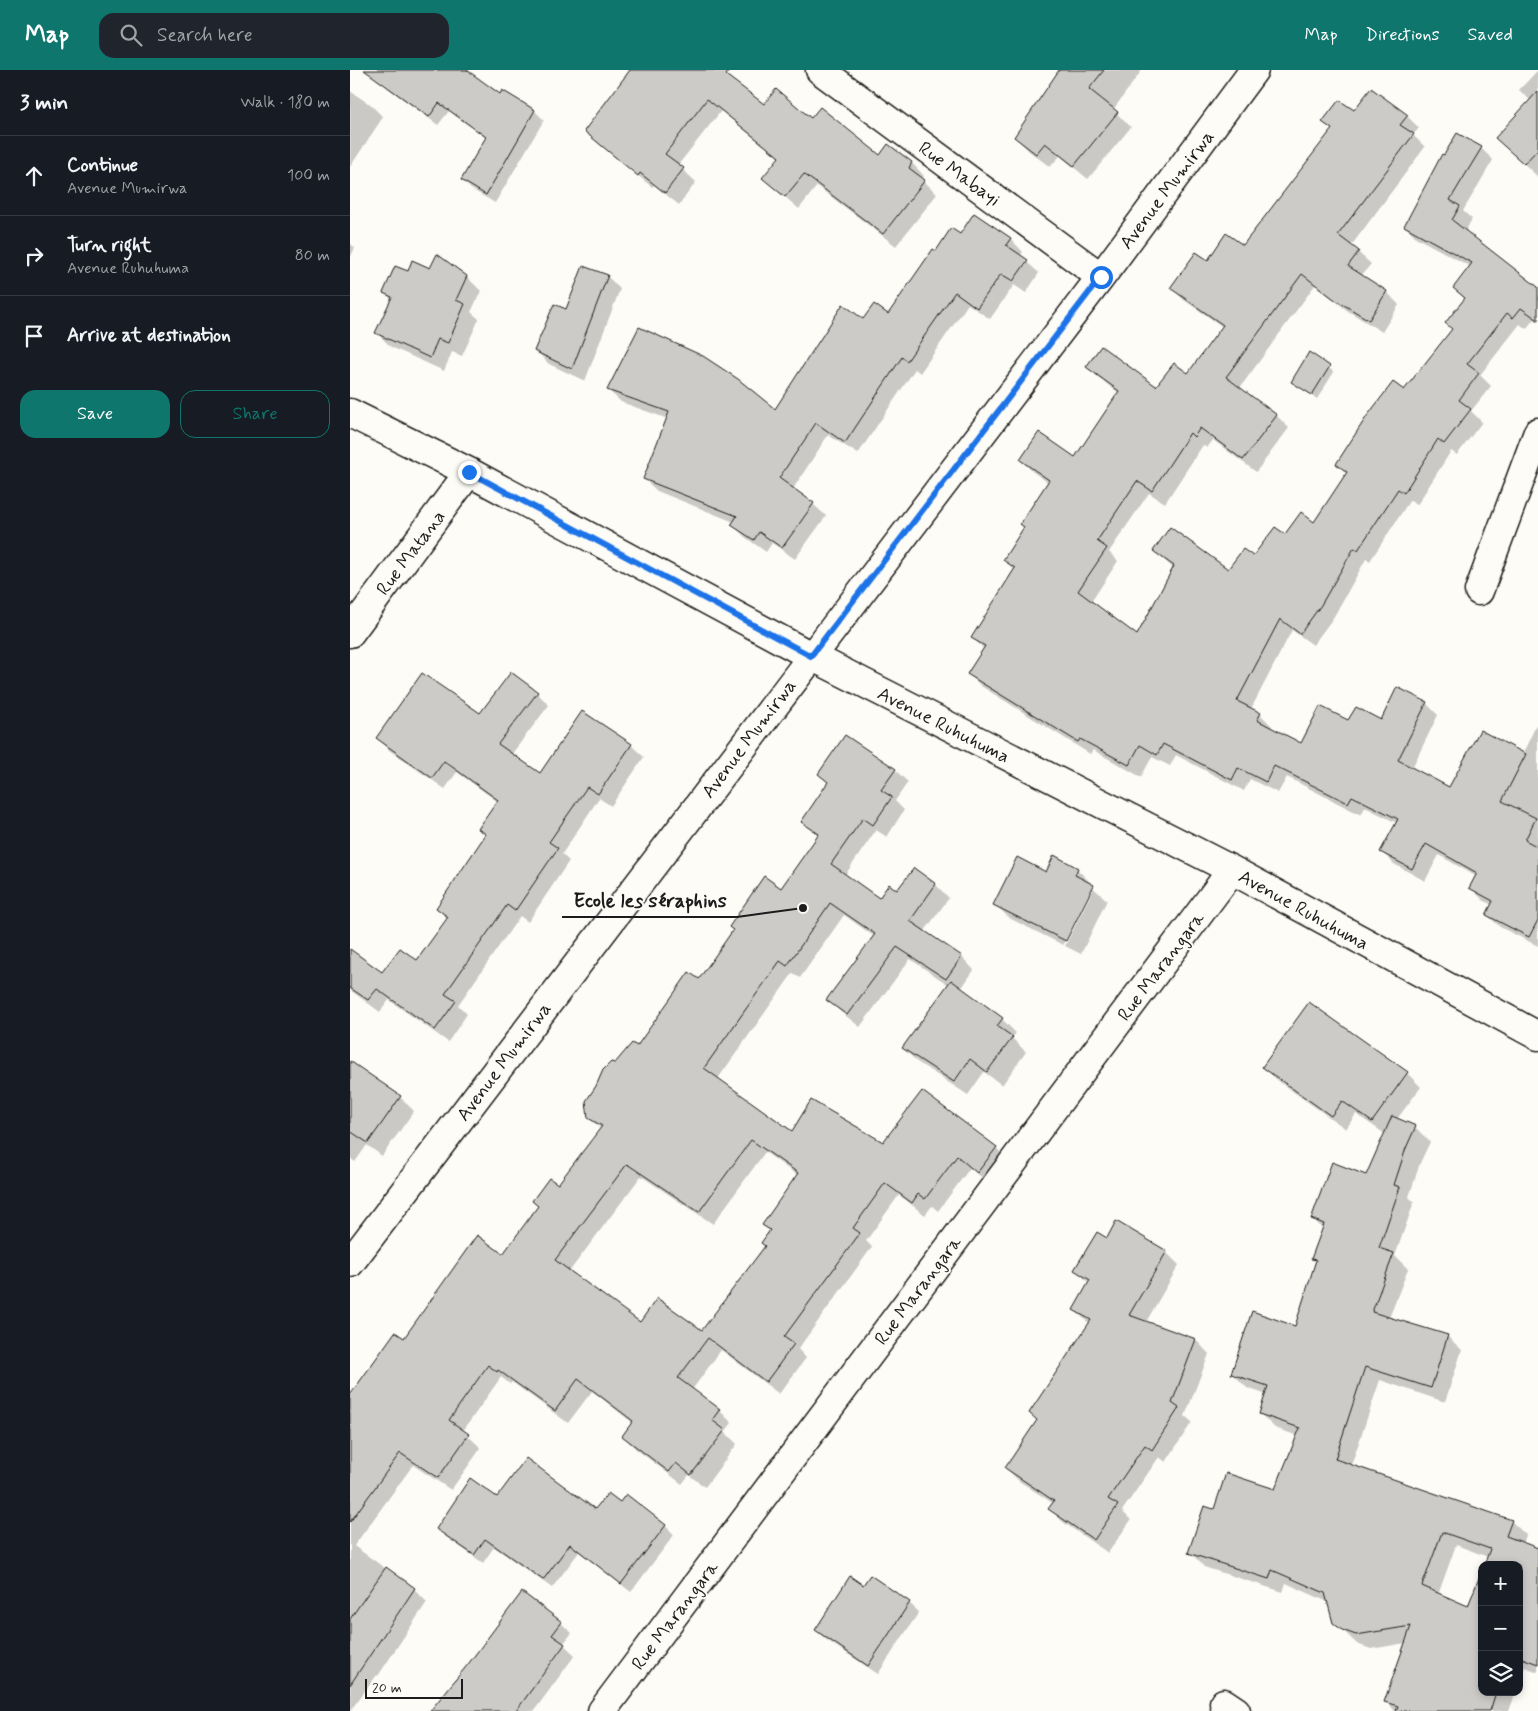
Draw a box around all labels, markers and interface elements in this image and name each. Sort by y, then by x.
search box [99,13,449,58]
text: Map [25,20,69,51]
icon: search [117,21,145,49]
text: Search here [157,23,253,48]
text: Map [1305,23,1338,47]
text: Directions [1366,23,1440,47]
text: Saved [1468,23,1513,47]
text: 3 min [20,89,68,117]
text: Walk · 180 m [241,92,330,113]
street label: Avenue Mumirwa [1114,125,1220,254]
street label: Rue Mabayi [913,136,1005,212]
text: Continue [67,153,138,178]
icon: ahead [20,162,48,190]
text: 100 m [287,165,330,186]
text: Avenue Mumirwa [67,178,187,199]
text: Turn right [67,233,151,258]
icon: right [20,242,48,270]
text: 80 m [295,245,330,266]
text: Avenue Ruhuhuma [67,258,189,279]
route start [1090,266,1113,289]
icon: arrive [20,322,48,350]
text: Arrive at destination [67,323,231,348]
button: Save [20,390,170,438]
button: Share [180,390,330,438]
route end [458,461,481,484]
street label: Rue Matana [371,505,452,601]
street label: Avenue Mumirwa [696,674,802,803]
street label: Avenue Ruhuhuma [873,681,1014,769]
street label: Avenue Ruhuhuma [1234,864,1373,956]
callout: Ecole les séraphins [562,882,737,917]
text: Ecole les séraphins [573,888,727,915]
street label: Rue Marangara [1112,907,1212,1027]
street label: Avenue Mumirwa [451,997,557,1126]
street label: Rue Marangara [869,1231,969,1351]
street label: Rue Marangara [626,1556,726,1676]
map controls [1478,1561,1523,1696]
button: + [1478,1561,1523,1606]
button: − [1478,1606,1523,1651]
button: layers [1478,1651,1523,1696]
scale bar [365,1676,462,1699]
text: 20 m [372,1679,402,1697]

